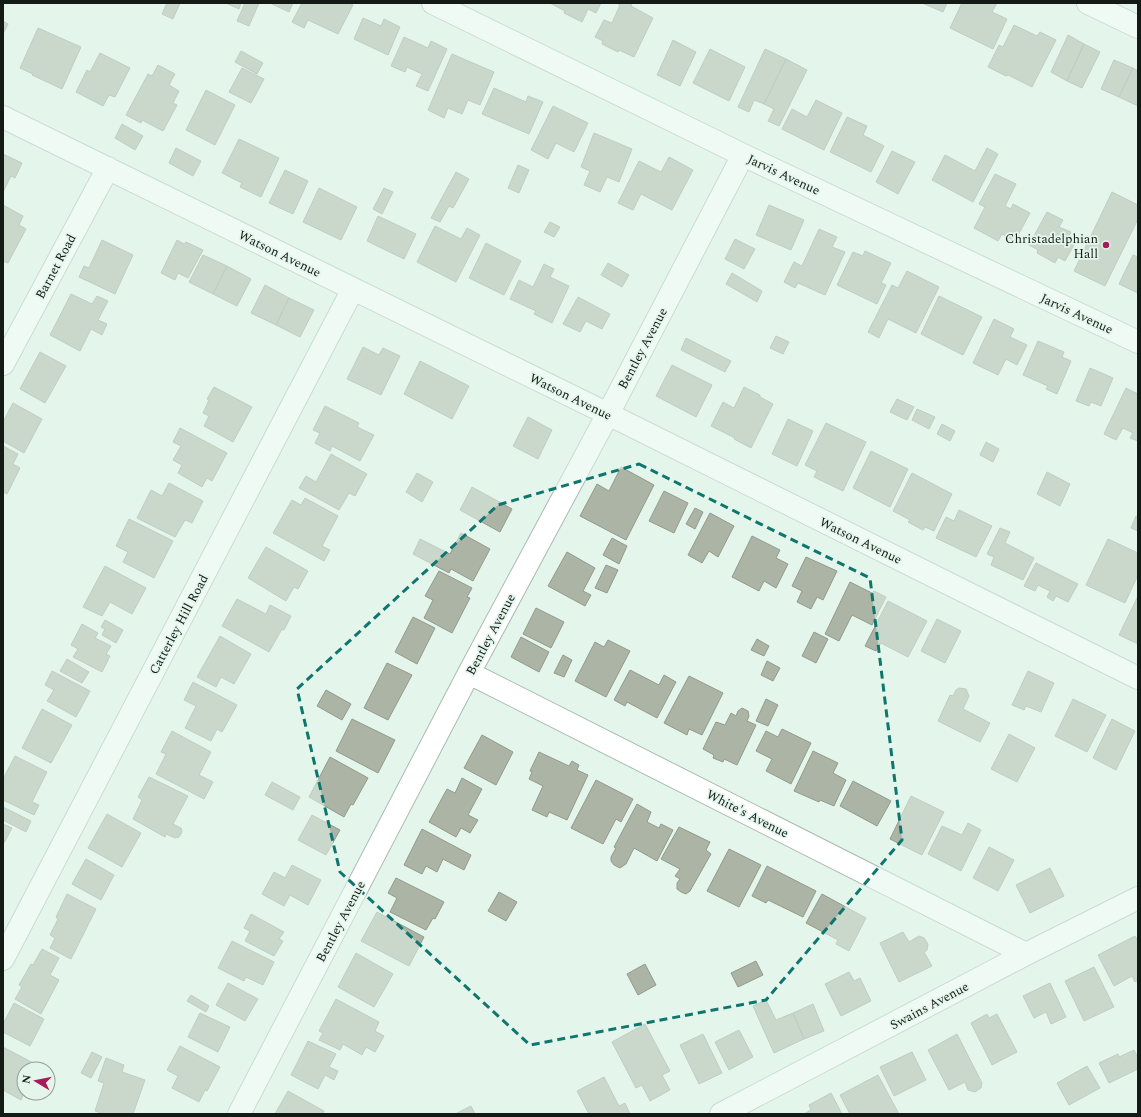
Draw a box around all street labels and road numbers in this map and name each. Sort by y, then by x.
street label: Jarvis Avenue [744,149,823,201]
street label: Watson Avenue [235,225,324,283]
street label: Barnet Road [30,230,81,303]
street label: Jarvis Avenue [1037,288,1116,340]
street label: Bentley Avenue [613,304,673,393]
street label: Watson Avenue [526,368,615,426]
street label: Watson Avenue [816,512,905,570]
street label: Catterley Hill Road [144,571,214,678]
street label: Bentley Avenue [461,590,521,679]
street label: White's Avenue [703,784,792,843]
street label: Bentley Avenue [311,877,371,966]
street label: Swains Avenue [886,977,972,1035]

